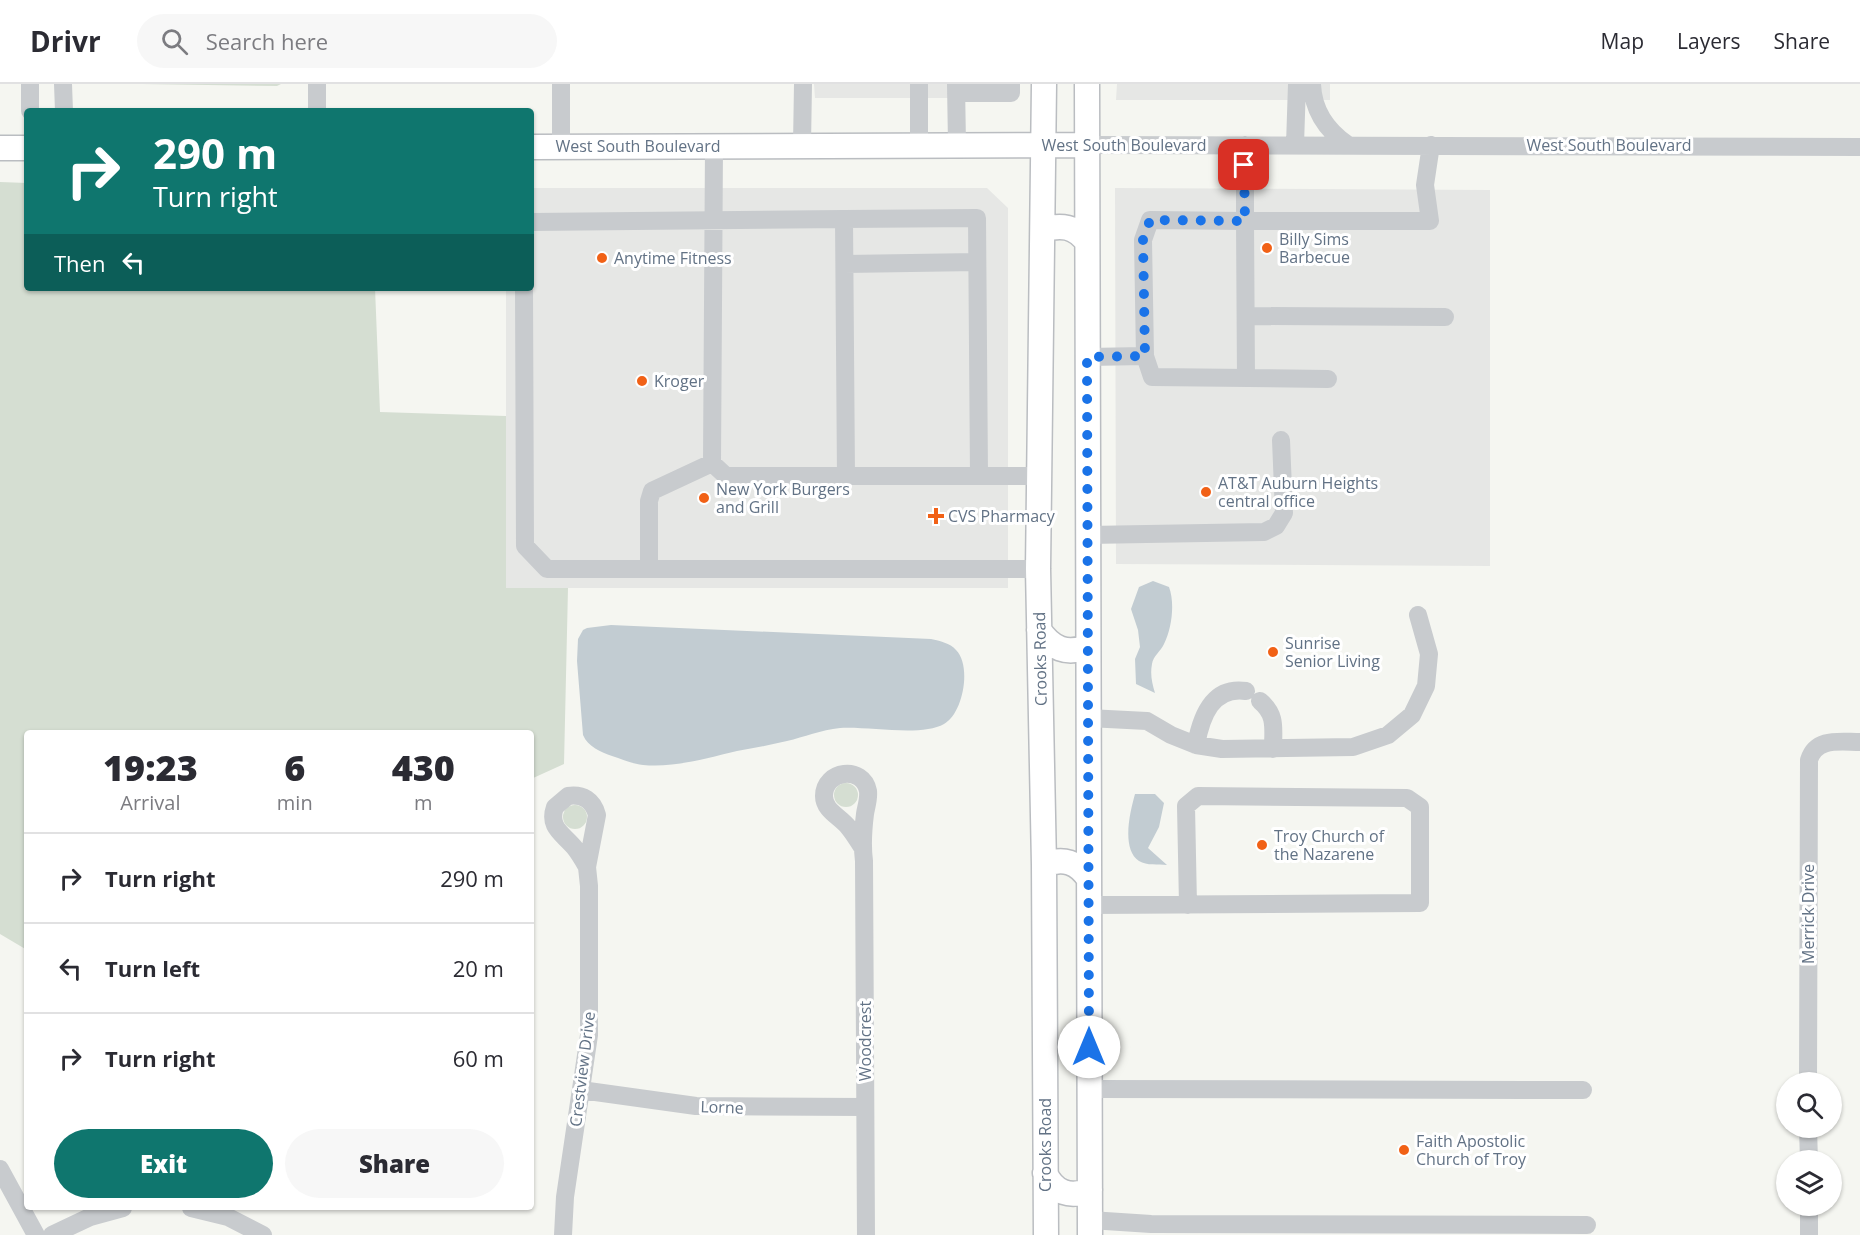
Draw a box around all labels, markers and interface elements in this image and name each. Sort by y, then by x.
search box [137,14,557,68]
text: Drivr [30,22,101,60]
icon: search [158,25,191,58]
text: Search here [206,26,328,56]
text: Map [1601,27,1644,55]
text: Layers [1677,27,1741,55]
text: Share [1774,27,1830,55]
text: 290 m [153,124,277,181]
icon: right [54,132,132,210]
street label: West South Boulevard [1041,134,1207,156]
street label: West South Boulevard [1526,134,1692,156]
street label: West South Boulevard [555,135,721,157]
pin [1218,139,1269,190]
icon: arrive [1227,148,1260,181]
text: Turn right [153,178,278,215]
place label: Billy Sims Barbecue [1279,228,1350,268]
marker: Billy Sims Barbecue [1260,241,1274,255]
icon: left [117,246,150,279]
place label: Anytime Fitness [614,247,732,269]
text: Then [54,248,105,278]
marker: Anytime Fitness [595,251,609,265]
place label: Kroger [654,370,705,392]
marker: Kroger [635,374,649,388]
place label: AT&T Auburn Heights central office [1218,472,1378,512]
place label: New York Burgers and Grill [716,478,850,518]
marker: AT&T Auburn Heights central office [1199,485,1213,499]
marker: New York Burgers and Grill [697,491,711,505]
place label: CVS Pharmacy [948,505,1056,527]
marker: CVS Pharmacy [929,509,943,523]
street label: Crooks Road [1028,612,1052,706]
place label: Sunrise Senior Living [1285,632,1380,672]
marker: Sunrise Senior Living [1266,645,1280,659]
text: 19:23 [103,743,198,792]
text: 6 [284,743,305,792]
text: 430 [392,743,455,792]
text: Arrival [120,789,181,816]
text: min [277,789,313,816]
text: m [414,789,433,816]
place label: Troy Church of the Nazarene [1274,825,1386,865]
marker: Troy Church of the Nazarene [1255,838,1269,852]
icon: right [54,862,87,895]
text: Turn right [105,863,216,893]
text: 290 m [440,863,504,893]
street label: Merrick Drive [1797,864,1819,964]
icon: left [54,952,87,985]
text: Turn left [105,953,200,983]
text: 20 m [453,953,504,983]
street label: Woodcrest [854,1001,876,1081]
street label: Crestview Drive [564,1010,600,1128]
position arrow [1057,1015,1121,1079]
icon: right [54,1042,87,1075]
text: Turn right [105,1043,216,1073]
text: 60 m [453,1043,504,1073]
map controls [1776,1072,1842,1216]
button: search [1776,1072,1842,1138]
street label: Lorne [700,1095,744,1119]
street label: Crooks Road [1034,1098,1056,1192]
button: Exit [54,1129,273,1198]
button: Share [285,1129,504,1198]
place label: Faith Apostolic Church of Troy [1416,1130,1527,1170]
marker: Faith Apostolic Church of Troy [1397,1143,1411,1157]
button: layers [1776,1150,1842,1216]

